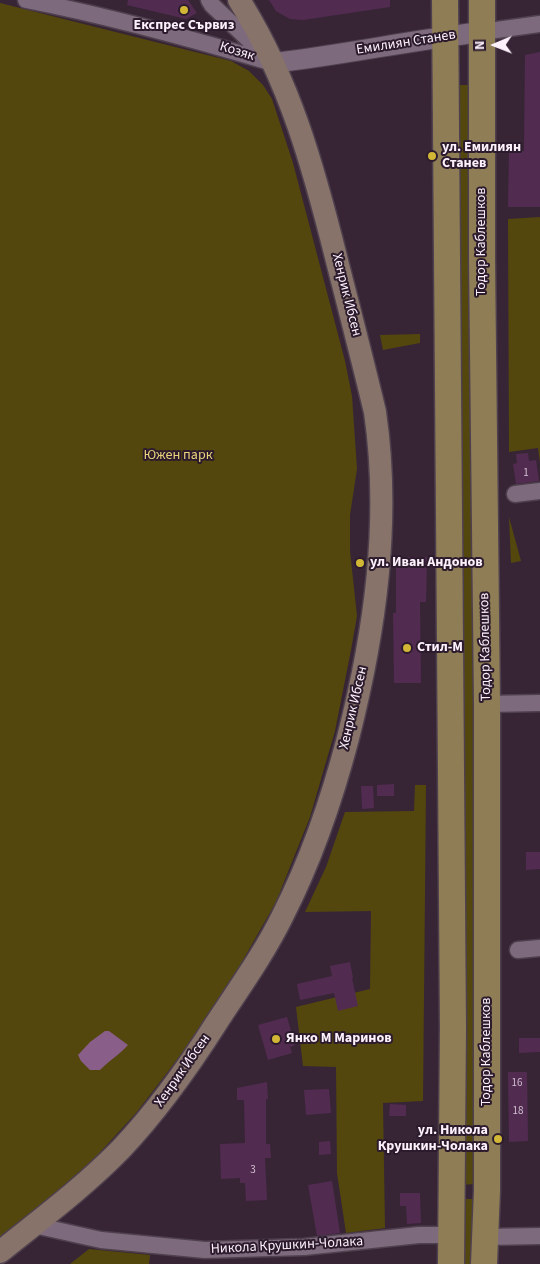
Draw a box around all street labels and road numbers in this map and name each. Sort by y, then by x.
street label: Емилиян Станев [355,27,457,59]
street label: Козяк [217,39,257,65]
street label: Тодор Каблешков [474,188,490,296]
street label: Хенрик Ибсен [328,252,364,338]
street label: Тодор Каблешков [477,593,495,701]
street label: Хенрик Ибсен [336,665,372,751]
street label: Тодор Каблешков [479,998,495,1106]
street label: Хенрик Ибсен [152,1031,214,1111]
street label: Никола Крушкин-Чолака [210,1234,364,1258]

